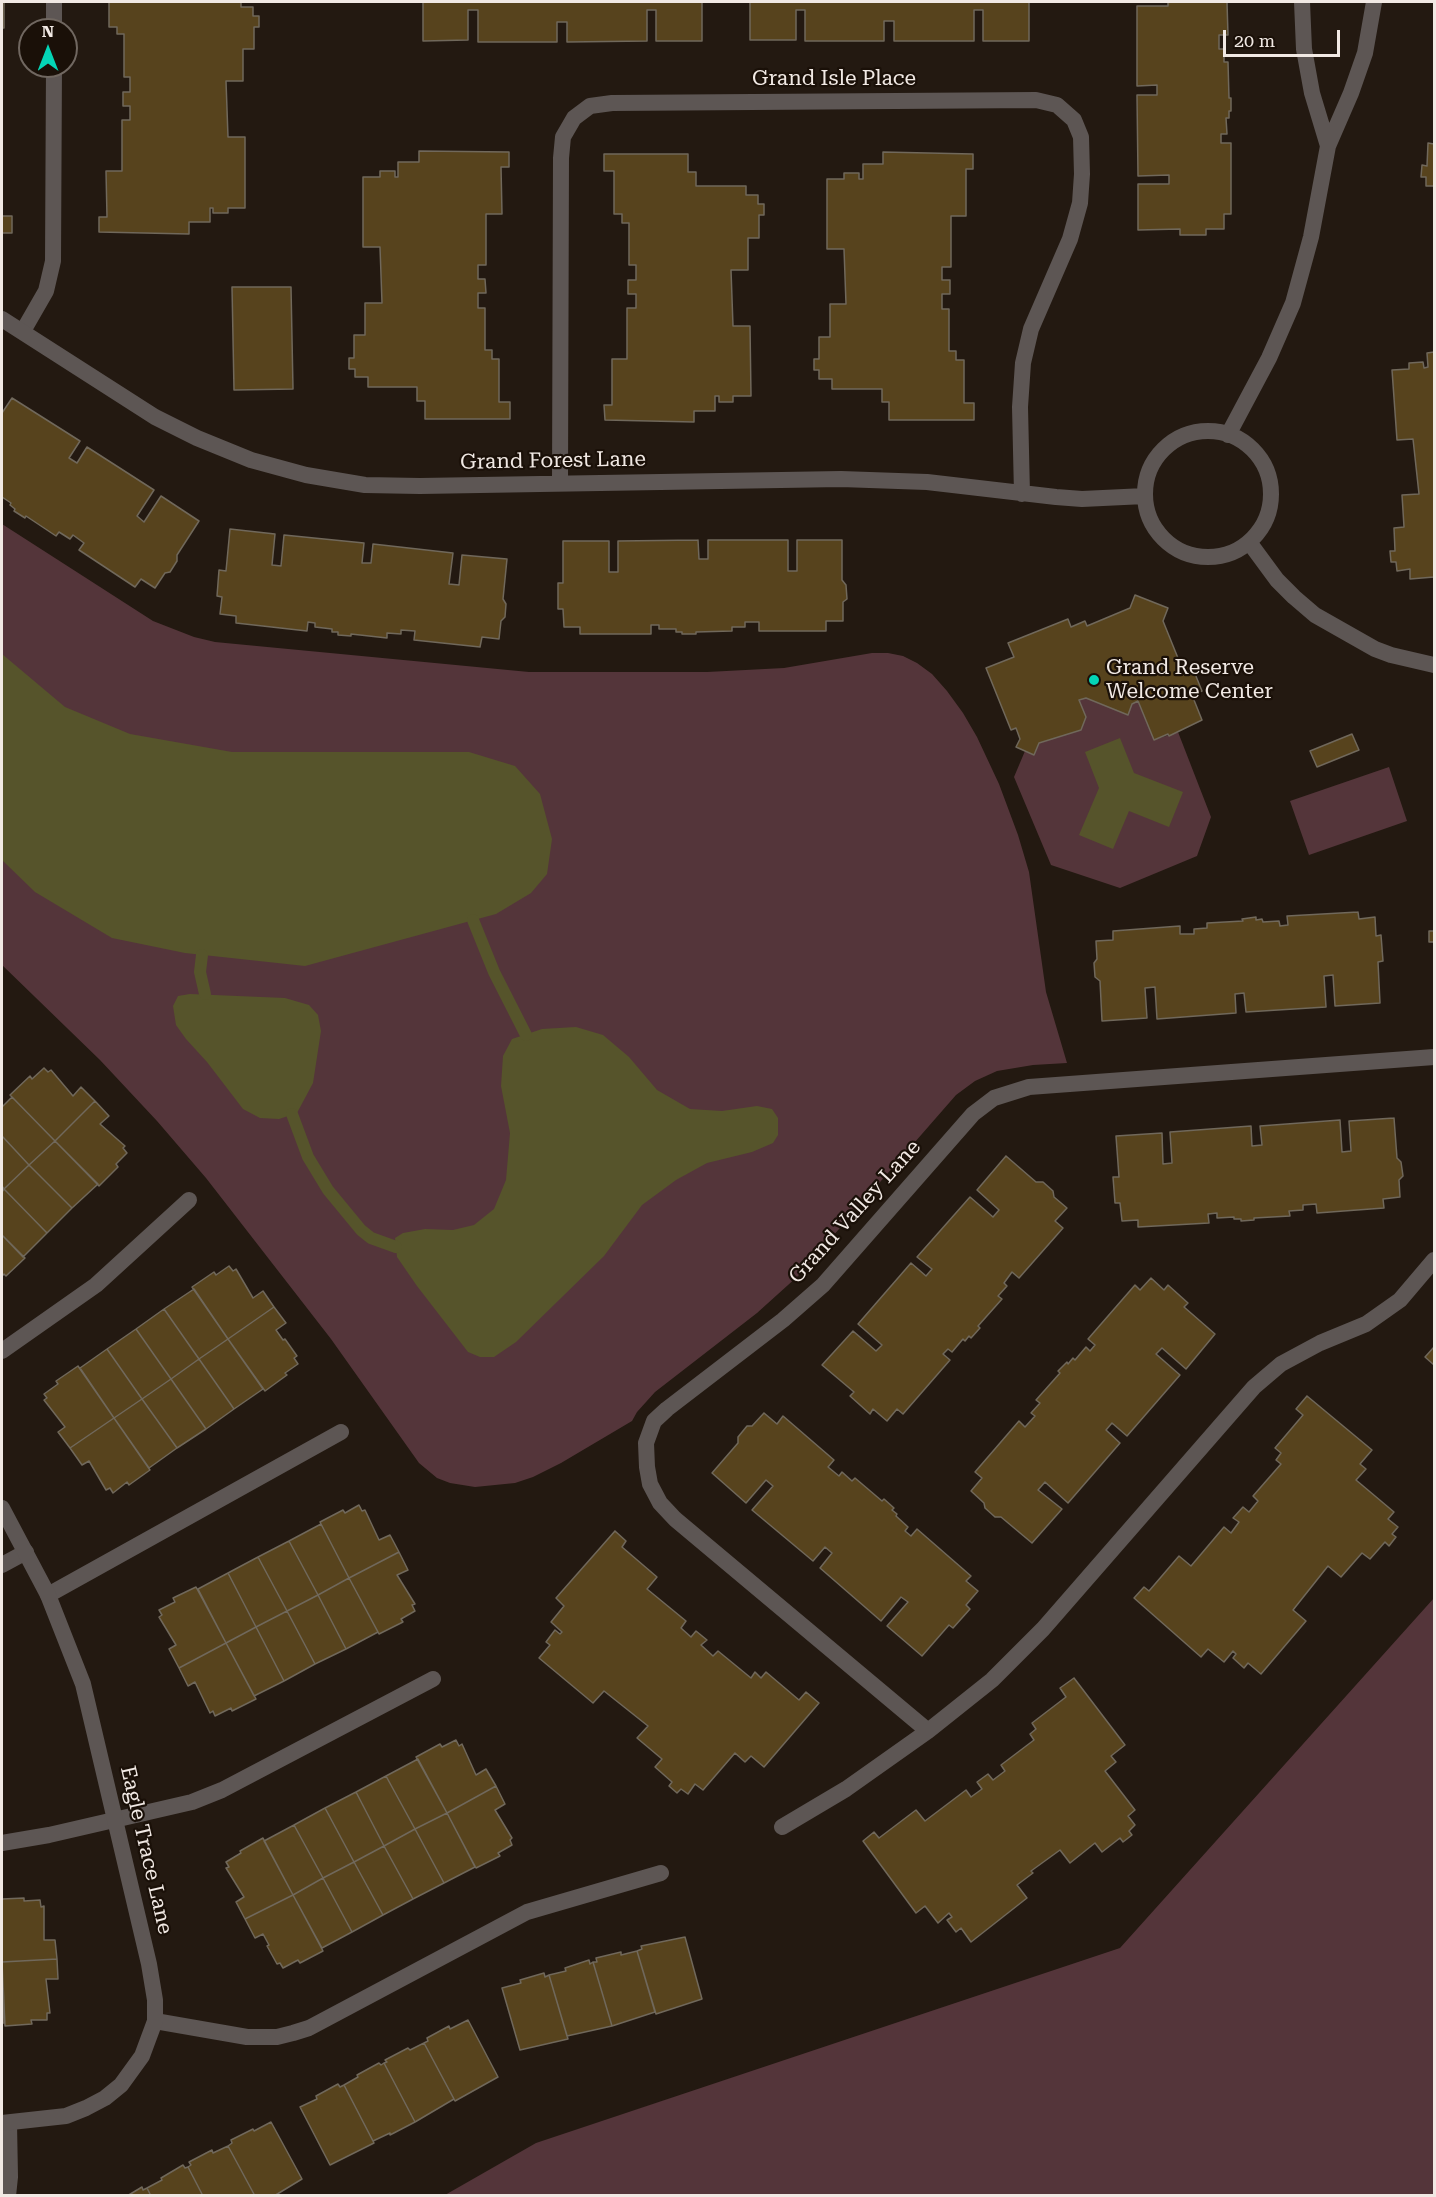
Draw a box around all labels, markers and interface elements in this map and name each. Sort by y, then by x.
north arrow [18,18,78,78]
scale bar [1226,18,1343,56]
text: N [42,22,54,41]
text: 20 m [1234,30,1275,51]
street label: Grand Isle Place [752,66,916,92]
street label: Grand Forest Lane [460,447,646,475]
place label: Grand Reserve Welcome Center [1106,655,1273,705]
marker: Grand Reserve Welcome Center [1087,673,1101,687]
street label: Grand Valley Lane [784,1135,926,1289]
street label: Eagle Trace Lane [114,1763,178,1937]

